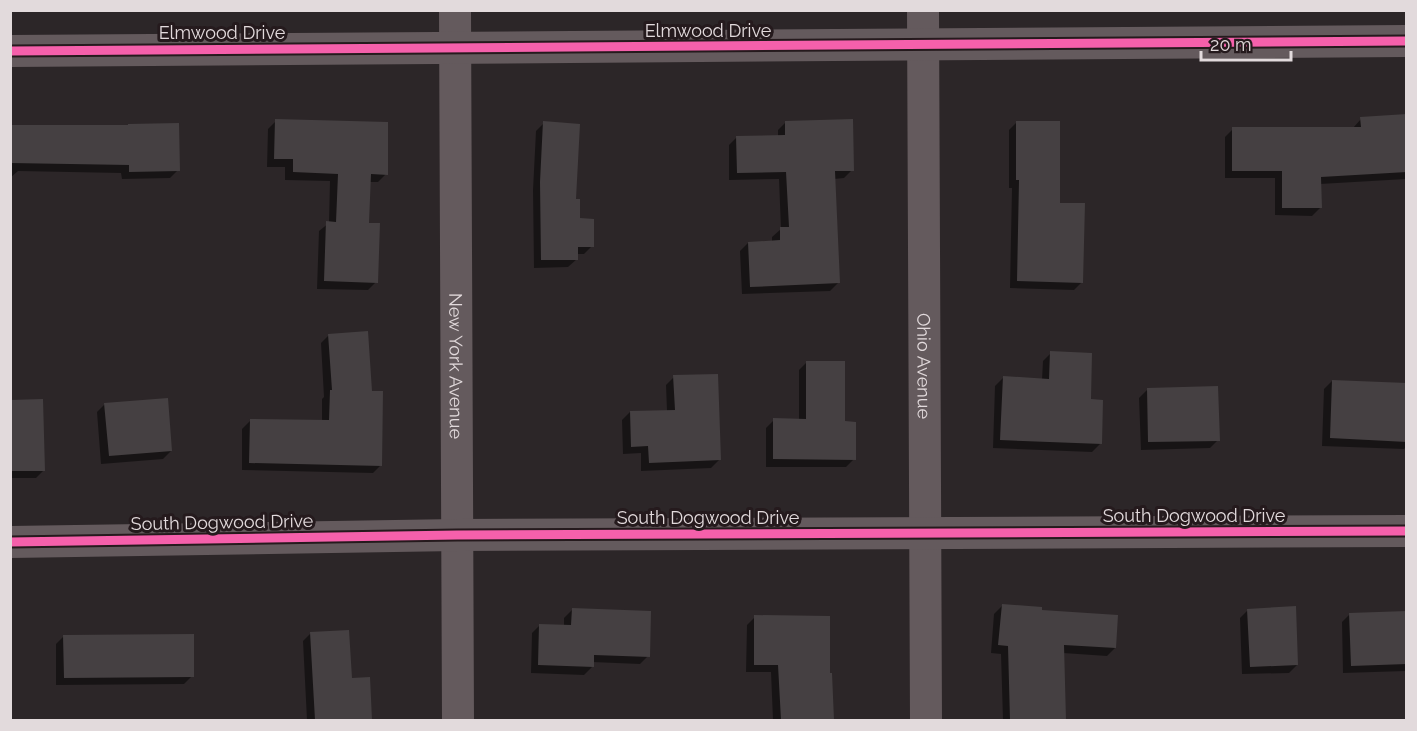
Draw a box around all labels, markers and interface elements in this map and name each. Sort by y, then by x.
street label: Elmwood Drive [645,20,772,41]
street label: Elmwood Drive [159,22,286,43]
scale bar [1201,24,1291,62]
text: 20 m [1210,34,1252,55]
street label: New York Avenue [446,293,467,440]
street label: Ohio Avenue [914,313,935,419]
street label: South Dogwood Drive [1103,505,1286,526]
street label: South Dogwood Drive [617,507,800,528]
street label: South Dogwood Drive [131,510,314,534]

